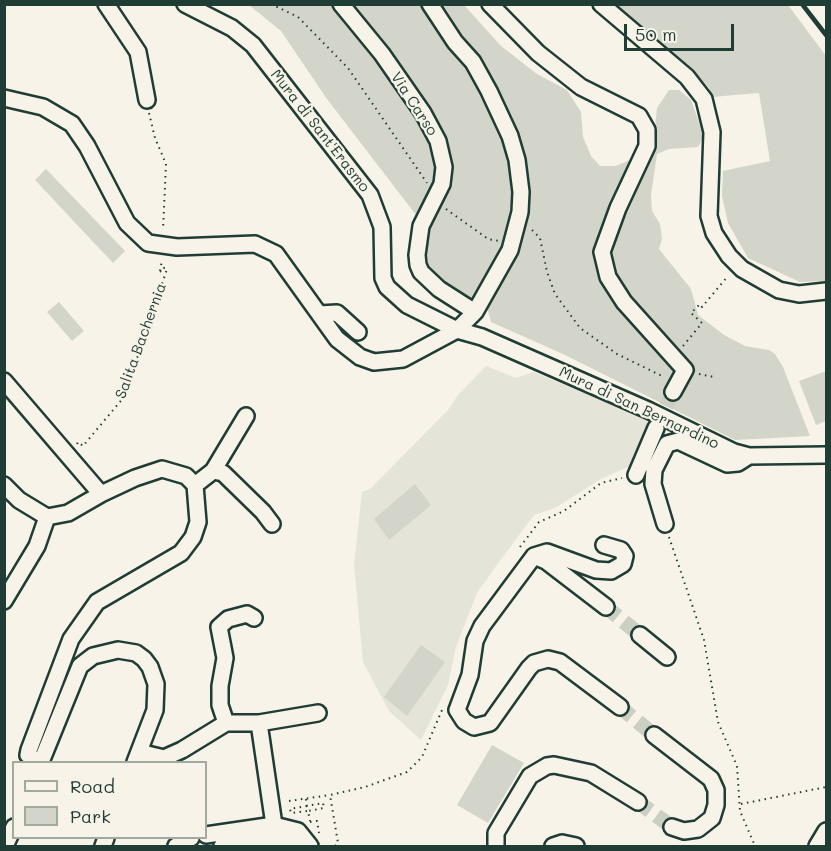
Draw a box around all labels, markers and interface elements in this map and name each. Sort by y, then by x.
scale bar [627,12,736,50]
text: 50 m [635,22,677,46]
street label: Mura di Sant'Erasmo [267,66,373,196]
street label: Via Carso [387,69,441,139]
street label: Salita Bachernia [112,281,170,401]
street label: Mura di San Bernardino [556,363,722,453]
legend [12,761,207,839]
text: Road [70,774,115,798]
text: Park [70,804,111,828]

